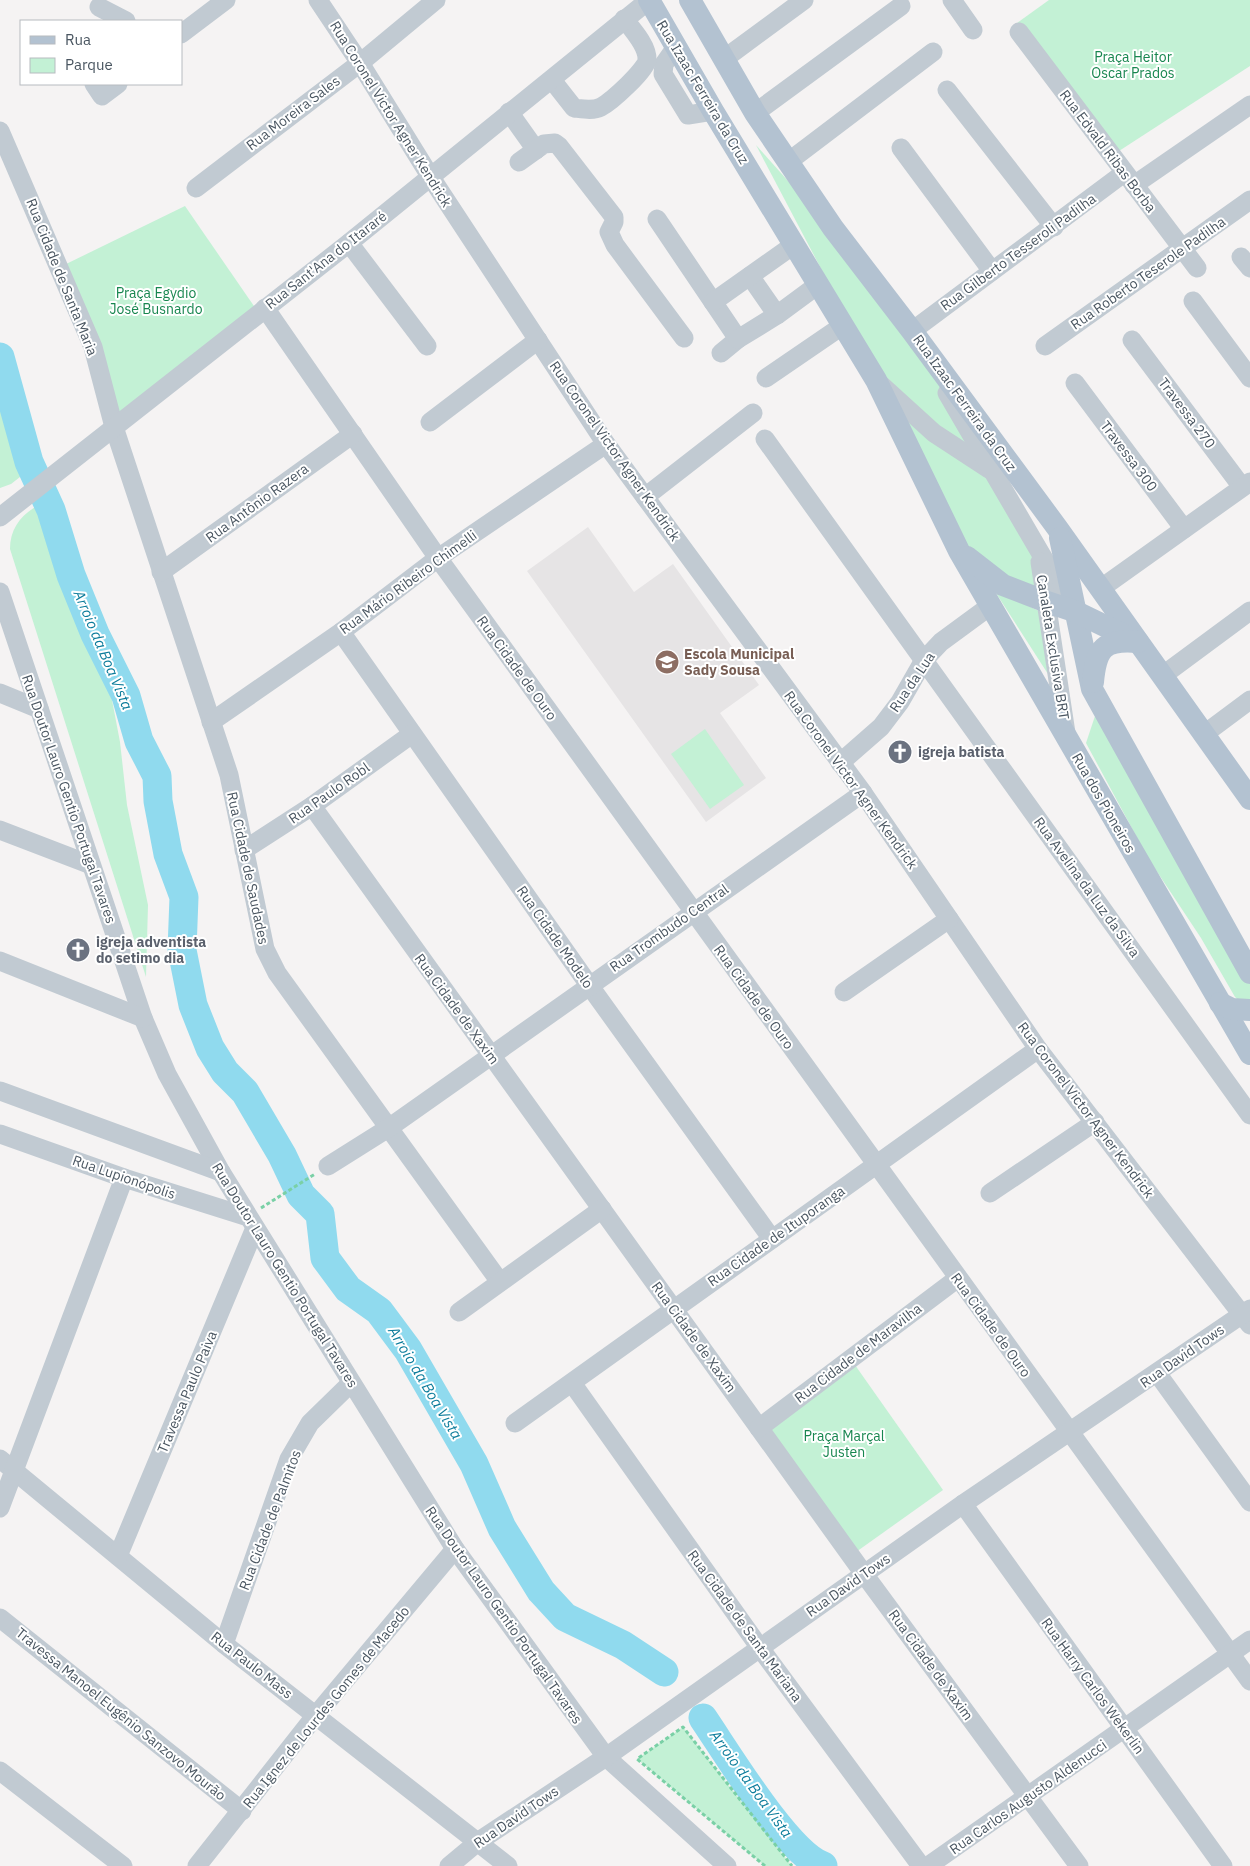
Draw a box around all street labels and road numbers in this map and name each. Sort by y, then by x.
street label: Rua Izaac Ferreira da Cruz [653,17,753,168]
street label: Rua Coronel Victor Agner Kendrick [326,18,456,211]
street label: Rua Moreira Sales [242,72,344,154]
street label: Rua Edvald Ribas Borba [1056,86,1160,216]
street label: Rua Gilberto Tesseroli Padilha [937,189,1100,315]
street label: Rua Cidade de Santa Maria [22,196,102,359]
street label: Rua Sant'Ana do Itararé [262,207,391,313]
street label: Rua Roberto Teserole Padilha [1067,212,1229,333]
street label: Rua Izaac Ferreira da Cruz [909,331,1021,475]
street label: Rua Coronel Victor Agner Kendrick [546,357,685,545]
street label: Travessa 270 [1155,374,1219,452]
street label: Travessa 300 [1097,417,1161,495]
street label: Rua Antônio Razera [202,459,312,546]
street label: Rua Mário Ribeiro Chimelli [336,526,480,638]
street label: Canaleta Exclusiva BRT [1033,573,1073,721]
street label: Rua Cidade de Ouro [473,612,561,724]
street label: Rua da Lua [885,648,939,716]
street label: Rua Doutor Lauro Gentio Portugal Tavares [18,672,120,926]
street label: Rua Coronel Victor Agner Kendrick [780,687,922,873]
street label: Rua dos Pioneiros [1068,750,1140,856]
street label: Rua Paulo Robl [285,758,373,828]
street label: Rua Cidade de Saudades [223,790,273,946]
street label: Rua Avelina da Luz da Silva [1030,813,1144,961]
street label: Rua Trombudo Central [606,880,732,976]
street label: Rua Cidade Modelo [513,882,597,992]
street label: Rua Cidade de Ouro [710,941,798,1053]
street label: Rua Cidade de Xaxim [411,950,503,1068]
street label: Rua Coronel Victor Agner Kendrick [1014,1018,1159,1202]
street label: Rua Lupionópolis [70,1151,178,1203]
street label: Rua Doutor Lauro Gentio Portugal Tavares [208,1159,362,1391]
street label: Rua Cidade de Ituporanga [704,1181,849,1290]
street label: Rua Cidade de Ouro [947,1269,1035,1381]
street label: Rua Cidade de Xaxim [648,1278,740,1396]
street label: Rua Cidade de Maravilha [791,1299,926,1407]
street label: Rua David Tows [1136,1320,1228,1392]
street label: Travessa Paulo Paiva [153,1328,221,1456]
street label: Rua Cidade de Palmitos [235,1447,305,1593]
street label: Rua Doutor Lauro Gentio Portugal Tavares [422,1503,587,1728]
street label: Rua Cidade de Santa Mariana [684,1547,806,1706]
street label: Rua David Tows [802,1549,894,1621]
street label: Rua Ignez de Lourdes Gomes de Macedo [239,1602,413,1812]
street label: Rua Cidade de Xaxim [885,1606,977,1724]
street label: Rua Harry Carlos Wekerlin [1038,1614,1148,1758]
street label: Travessa Manoel Eugênio Sanzovo Mourão [12,1624,230,1804]
street label: Rua Paulo Mass [208,1627,297,1703]
street label: Rua Carlos Augusto Aldenucci [946,1736,1110,1858]
street label: Rua David Tows [470,1782,562,1852]

